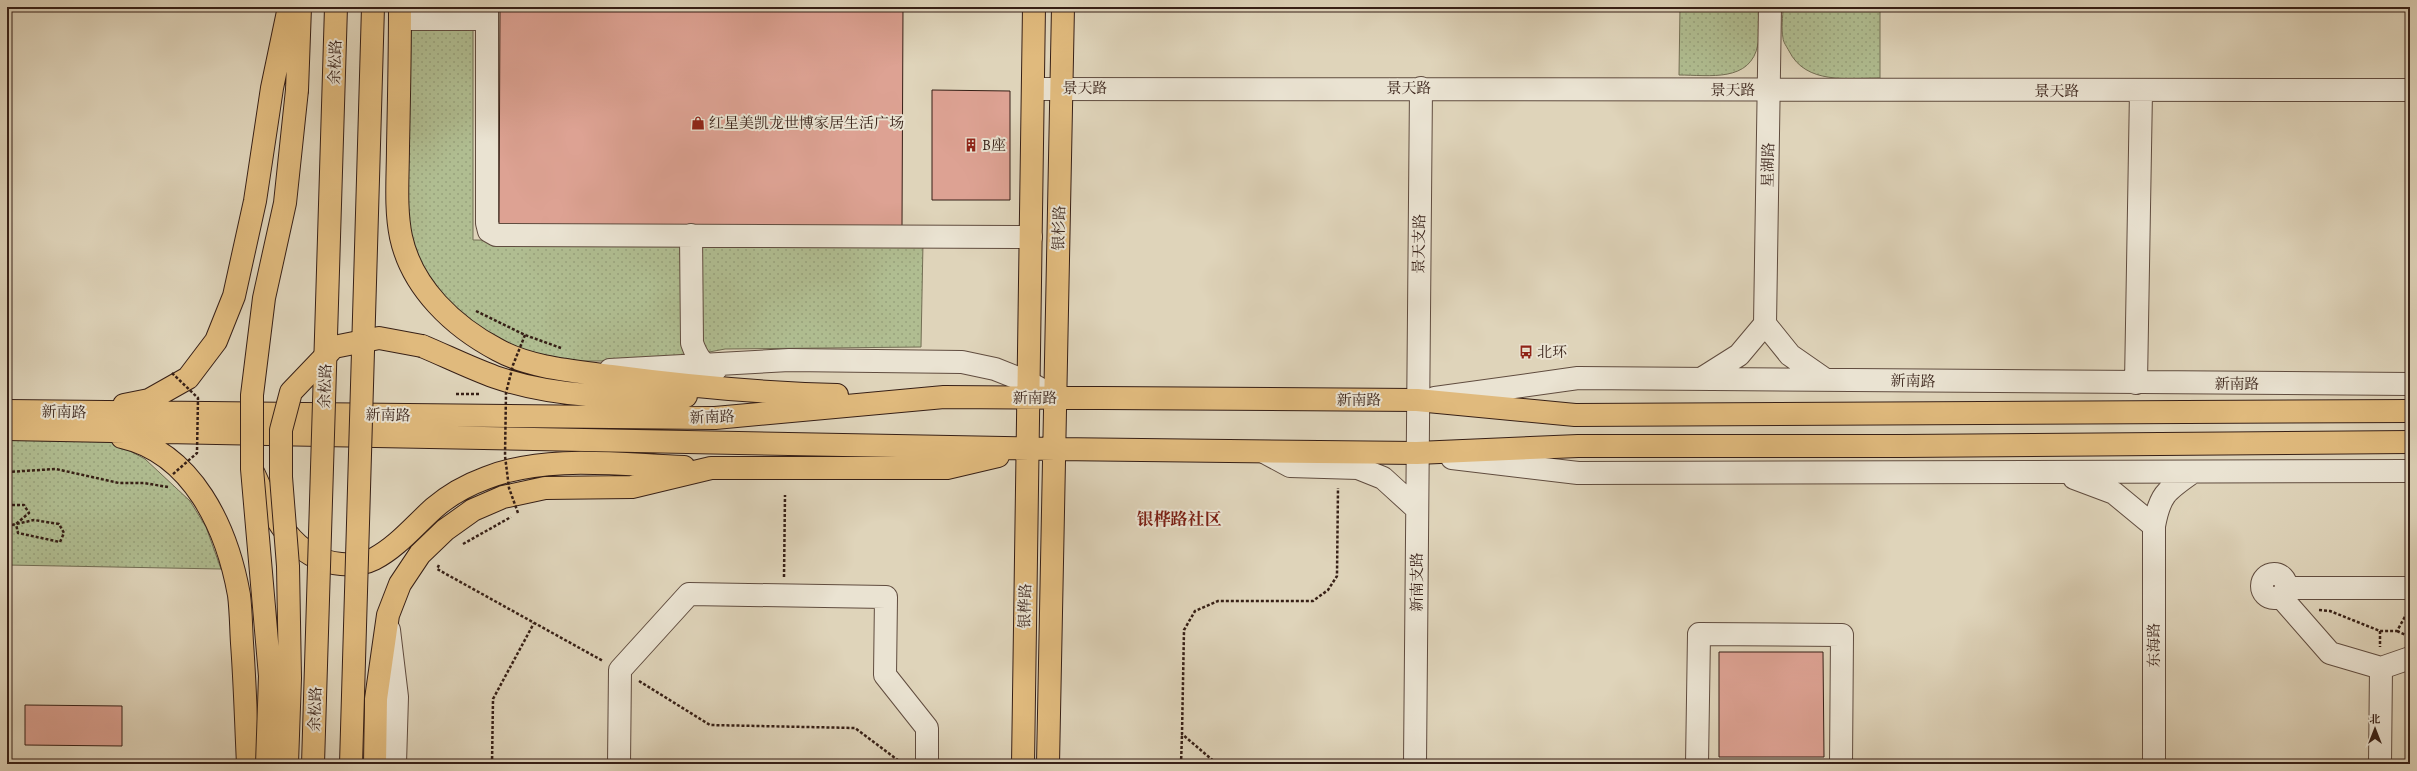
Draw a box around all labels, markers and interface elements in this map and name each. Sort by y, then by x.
street label: 余松路 [324,39,346,85]
street label: 景天路 [1062,78,1108,98]
street label: 景天路 [1386,78,1432,98]
street label: 景天路 [1710,80,1756,100]
street label: 景天路 [2034,81,2080,101]
place label: 红星美凯龙世博家居生活广场 [709,113,904,133]
shop icon: 红星美凯龙世博家居生活广场 [690,115,706,131]
place label: B座 [982,135,1006,155]
building icon: B座 [963,137,979,153]
street label: 星湖路 [1758,142,1778,188]
street label: 银杉路 [1049,205,1069,251]
street label: 景天支路 [1408,214,1430,274]
place label: 北环 [1537,342,1567,362]
bus stop icon: 北环 [1518,344,1534,360]
street label: 余松路 [314,363,336,409]
street label: 新南路 [1890,371,1936,391]
street label: 新南路 [2214,374,2260,394]
street label: 新南路 [1012,388,1058,408]
street label: 新南路 [1336,390,1382,410]
street label: 新南路 [41,402,87,422]
street label: 新南路 [365,405,411,425]
street label: 新南路 [689,406,735,428]
district label: 银桦路社区 [1137,508,1222,531]
street label: 新南支路 [1407,552,1427,612]
street label: 银桦路 [1015,583,1035,629]
street label: 东海路 [2144,622,2164,668]
street label: 余松路 [304,686,326,732]
north arrow [2355,709,2395,749]
text: 北 [2370,712,2381,727]

